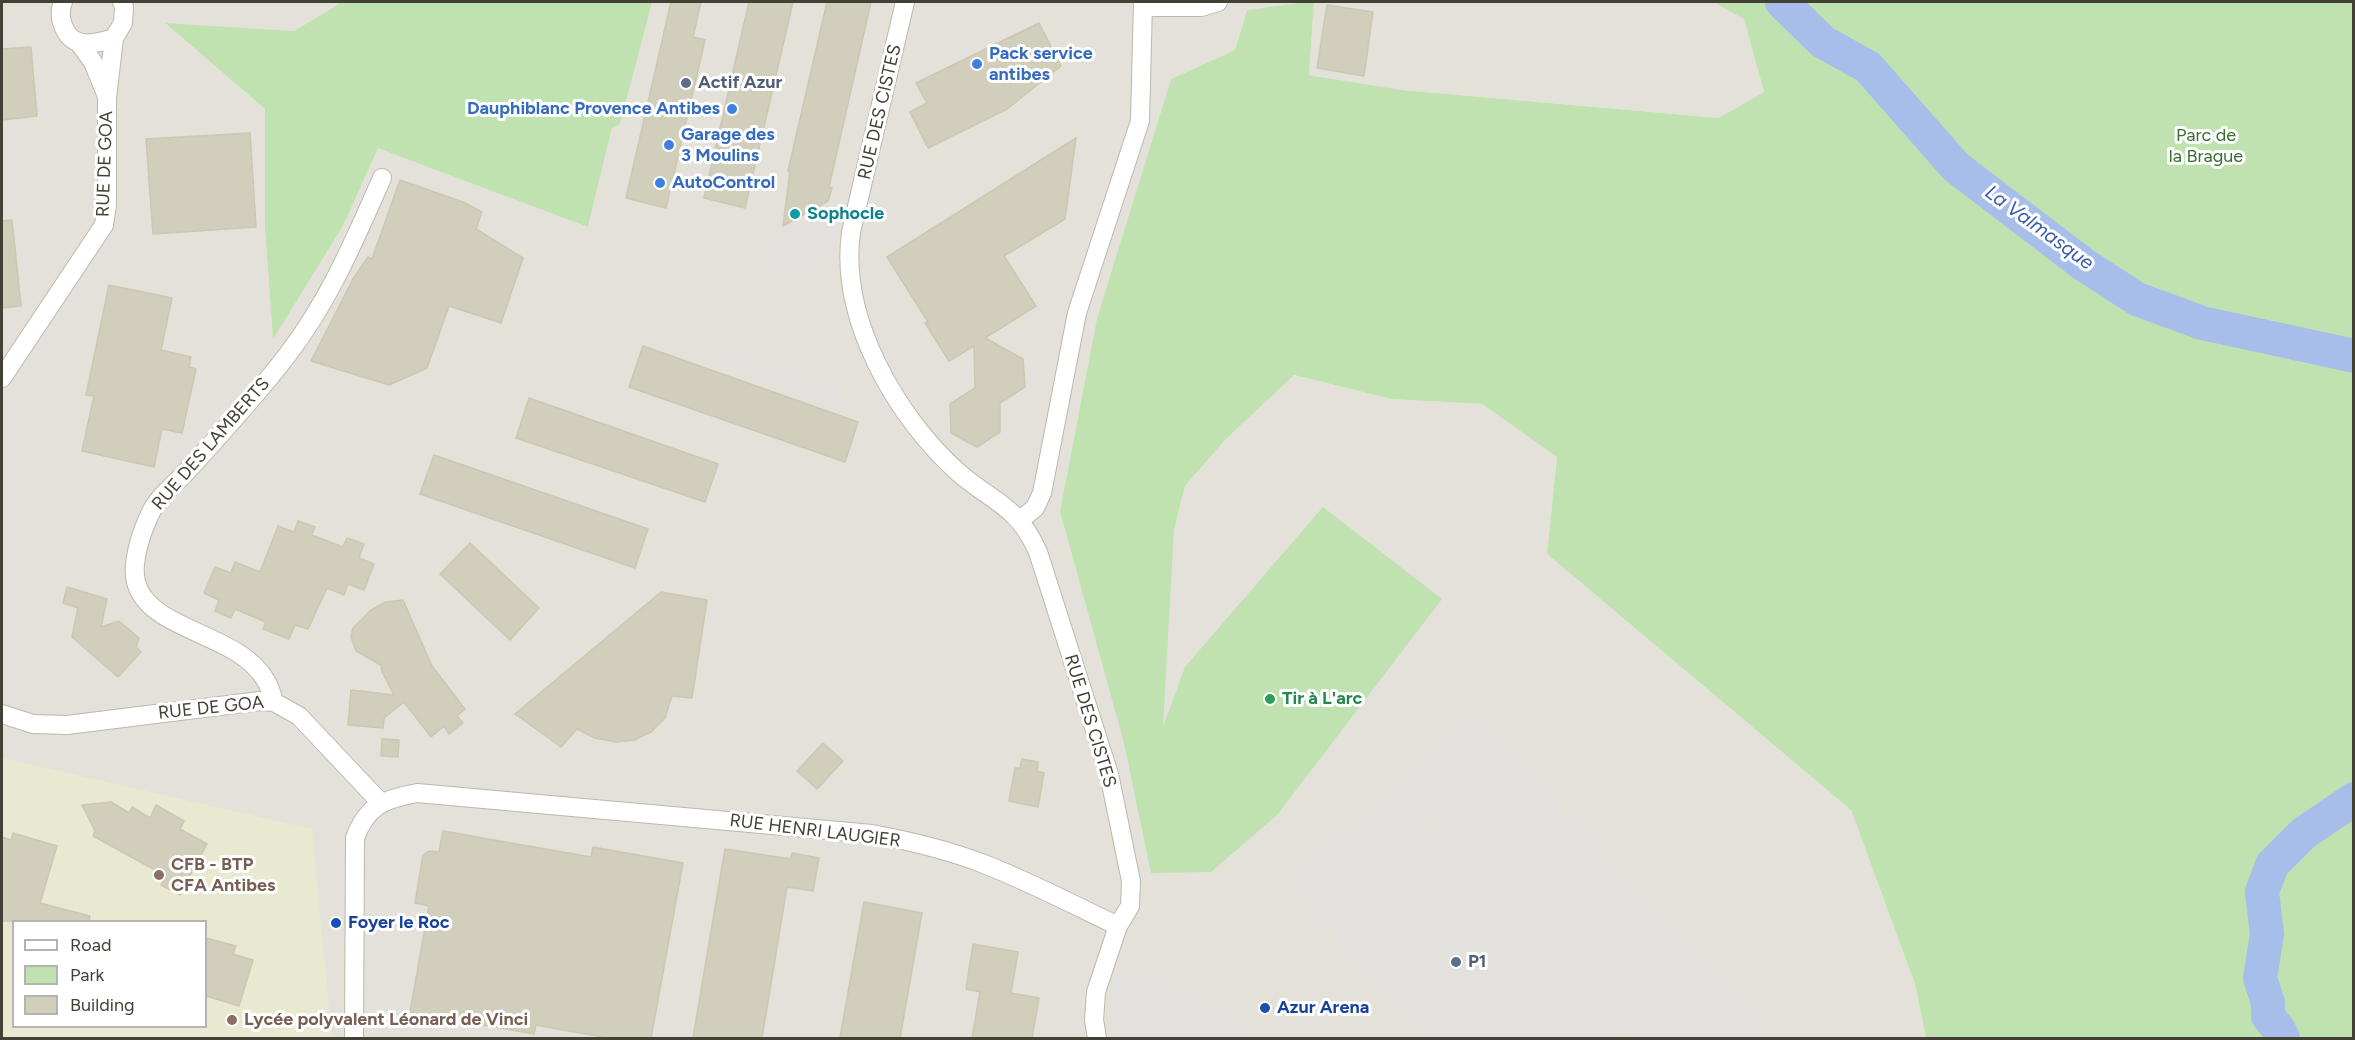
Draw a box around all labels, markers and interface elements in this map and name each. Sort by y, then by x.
street label: RUE DES CISTES [854,42,906,182]
place label: Pack service antibes [989,43,1093,86]
marker: Pack service antibes [970,57,984,71]
place label: Actif Azur [698,72,782,94]
marker: Actif Azur [679,76,693,90]
place label: Dauphiblanc Provence Antibes [467,98,720,120]
marker: Dauphiblanc Provence Antibes [725,102,739,116]
street label: RUE DE GOA [92,110,118,218]
place label: Garage des 3 Moulins [681,124,775,166]
park label: Parc de la Brague [2169,125,2243,168]
marker: Garage des 3 Moulins [662,138,676,152]
place label: AutoControl [672,172,775,194]
marker: AutoControl [653,176,667,190]
water label: La Valmasque [1980,181,2098,275]
place label: Sophocle [807,203,884,225]
marker: Sophocle [788,207,802,221]
street label: RUE DES LAMBERTS [148,373,274,515]
street label: RUE DES CISTES [1059,652,1121,790]
place label: Tir à L'arc [1282,688,1362,710]
street label: RUE DE GOA [157,692,265,724]
marker: Tir à L'arc [1263,692,1277,706]
street label: RUE HENRI LAUGIER [728,810,902,852]
place label: CFB - BTP CFA Antibes [171,854,275,896]
marker: CFB - BTP CFA Antibes [152,868,166,882]
place label: Foyer le Roc [348,912,450,934]
marker: Foyer le Roc [329,916,343,930]
legend [12,920,207,1028]
text: Road [70,934,111,956]
place label: P1 [1468,951,1486,973]
marker: P1 [1449,955,1463,969]
text: Park [70,964,104,986]
text: Building [70,994,135,1016]
place label: Azur Arena [1277,997,1369,1019]
marker: Azur Arena [1258,1001,1272,1015]
place label: Lycée polyvalent Léonard de Vinci [244,1009,528,1031]
marker: Lycée polyvalent Léonard de Vinci [225,1013,239,1027]

